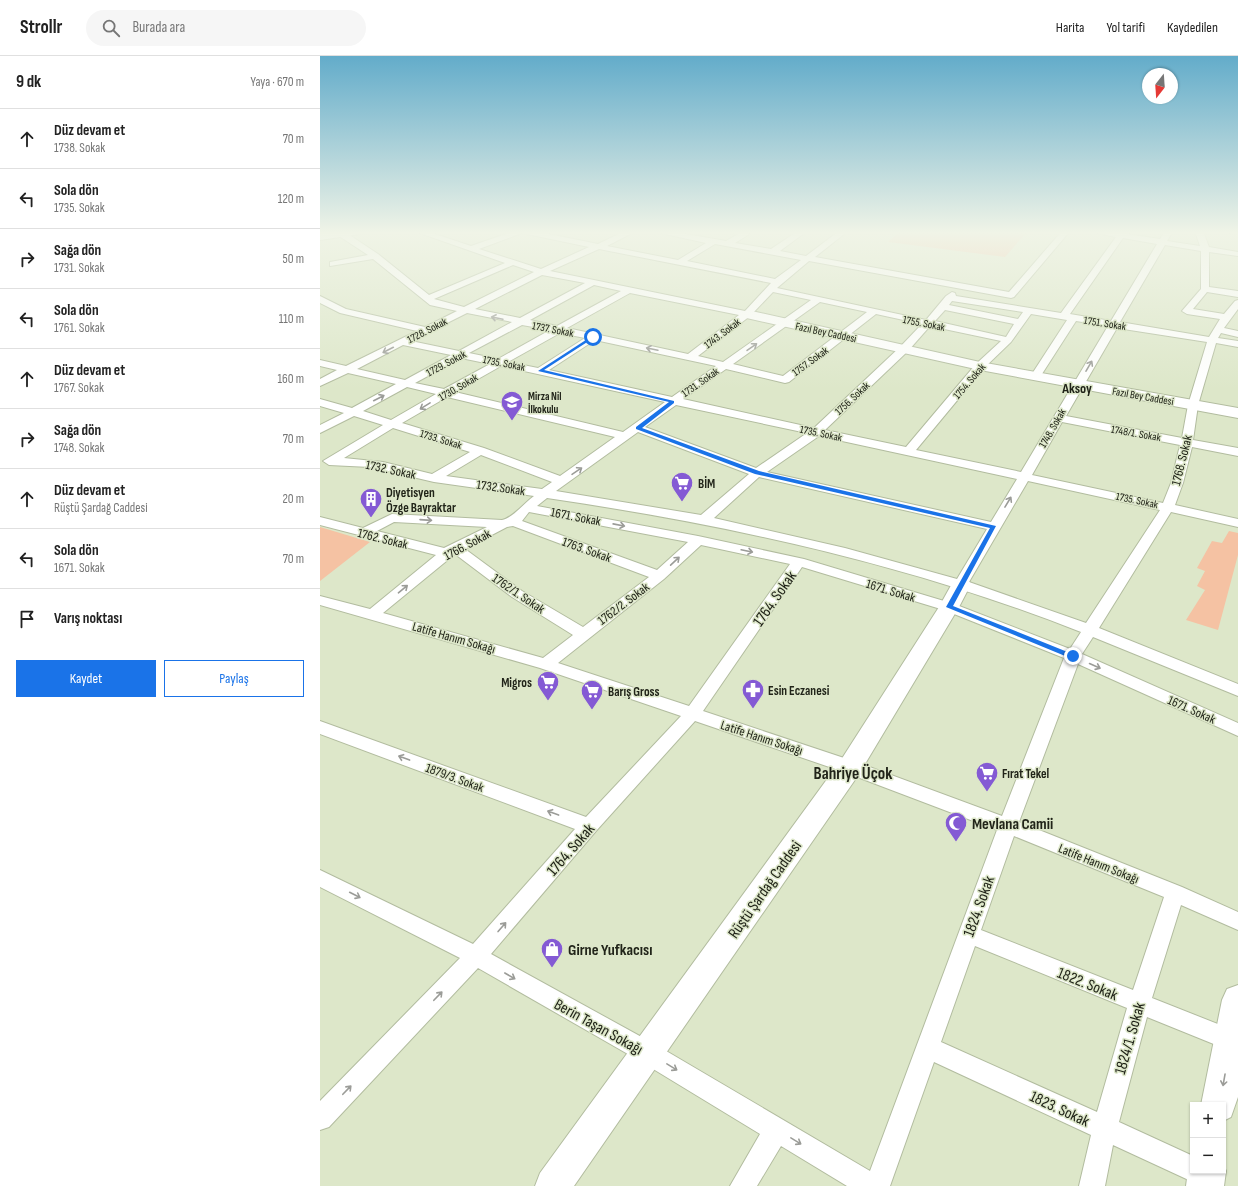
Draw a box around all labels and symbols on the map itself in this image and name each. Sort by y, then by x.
north arrow [1142,68,1178,104]
street label: 1755. Sokak [902,313,947,334]
street label: 1728. Sokak [405,314,450,346]
one-way arrow [491,314,504,322]
street label: 1751. Sokak [1083,314,1128,333]
street label: 1743. Sokak [701,315,744,351]
street label: 1737. Sokak [531,319,576,340]
street label: Fazıl Bey Caddesi [794,320,858,345]
route start [584,328,602,346]
one-way arrow [746,343,757,351]
street label: 1757. Sokak [790,343,832,379]
one-way arrow [646,345,659,353]
one-way arrow [382,347,394,354]
street label: 1729. Sokak [424,347,469,379]
street label: 1735. Sokak [482,353,527,374]
street label: 1754. Sokak [950,360,989,402]
one-way arrow [1085,360,1093,372]
street label: 1731. Sokak [679,364,722,400]
street label: 1730. Sokak [436,371,481,404]
street label: 1756. Sokak [832,378,873,418]
district label: Aksoy [1061,380,1092,397]
street label: Fazıl Bey Caddesi [1111,385,1175,408]
school or university icon: Mirza Nil İlkokulu [499,389,525,422]
place label: Mirza Nil İlkokulu [528,390,561,416]
one-way arrow [372,394,384,401]
one-way arrow [419,402,430,410]
street label: 1748. Sokak [1036,406,1069,450]
street label: 1735. Sokak [799,423,844,444]
street label: 1748/1. Sokak [1110,423,1163,444]
street label: 1733. Sokak [418,427,464,452]
street label: 1768. Sokak [1168,433,1196,487]
street label: 1732. Sokak [364,457,417,483]
one-way arrow [571,467,582,475]
supermarket icon: BİM [669,470,695,503]
place label: BİM [698,476,715,492]
street label: 1732.Sokak [476,477,526,499]
place label: Diyetisyen Özge Bayraktar [386,485,456,516]
building icon: Diyetisyen Özge Bayraktar [358,486,384,519]
street label: 1735. Sokak [1115,490,1160,511]
one-way arrow [1005,496,1013,508]
street label: 1671. Sokak [549,504,602,530]
one-way arrow [419,516,432,523]
one-way arrow [612,521,625,529]
street label: 1762. Sokak [356,525,410,553]
street label: 1766. Sokak [441,526,494,564]
street label: 1763. Sokak [560,534,614,566]
one-way arrow [740,547,753,555]
one-way arrow [670,556,680,566]
street label: 1764. Sokak [749,567,801,630]
street label: 1762/1. Sokak [489,570,548,617]
street label: 1671. Sokak [864,576,917,606]
street label: 1762/2. Sokak [595,579,653,628]
one-way arrow [397,585,408,594]
street label: Latife Hanım Sokağı [410,618,497,657]
route end [1064,647,1082,665]
one-way arrow [1089,663,1101,670]
supermarket icon: Migros [535,669,561,702]
place label: Migros [501,675,532,691]
pharmacy icon: Esin Eczanesi [740,677,766,710]
supermarket icon: Barış Gross [579,678,605,711]
place label: Esin Eczanesi [768,683,830,699]
place label: Barış Gross [608,684,659,700]
street label: 1671. Sokak [1165,692,1218,728]
street label: Latife Hanım Sokağı [719,717,805,759]
one-way arrow [399,754,411,762]
street label: 1879/3. Sokak [423,760,486,796]
supermarket icon: Fırat Tekel [974,760,1000,793]
district label: Bahriye Üçok [814,763,893,784]
place label: Fırat Tekel [1002,766,1050,782]
one-way arrow [547,808,559,816]
mosque icon: Mevlana Camii [943,810,969,843]
place label: Mevlana Camii [972,815,1053,834]
street label: 1764. Sokak [543,820,599,880]
street label: Rüştü Şardağ Caddesi [724,837,806,942]
street label: Latife Hanım Sokağı [1056,840,1141,887]
street label: 1824. Sokak [960,873,999,940]
one-way arrow [349,892,361,900]
one-way arrow [497,922,506,932]
shop icon: Girne Yufkacısı [539,936,565,969]
place label: Girne Yufkacısı [568,941,652,960]
street label: 1822. Sokak [1054,964,1120,1005]
one-way arrow [504,972,516,980]
one-way arrow [433,991,442,1001]
street label: Berin Taşan Sokağı [551,995,646,1059]
street label: 1824/1. Sokak [1111,1000,1150,1077]
one-way arrow [666,1064,678,1072]
one-way arrow [1220,1073,1228,1086]
one-way arrow [342,1085,352,1095]
street label: 1823. Sokak [1027,1087,1092,1131]
one-way arrow [790,1137,802,1145]

